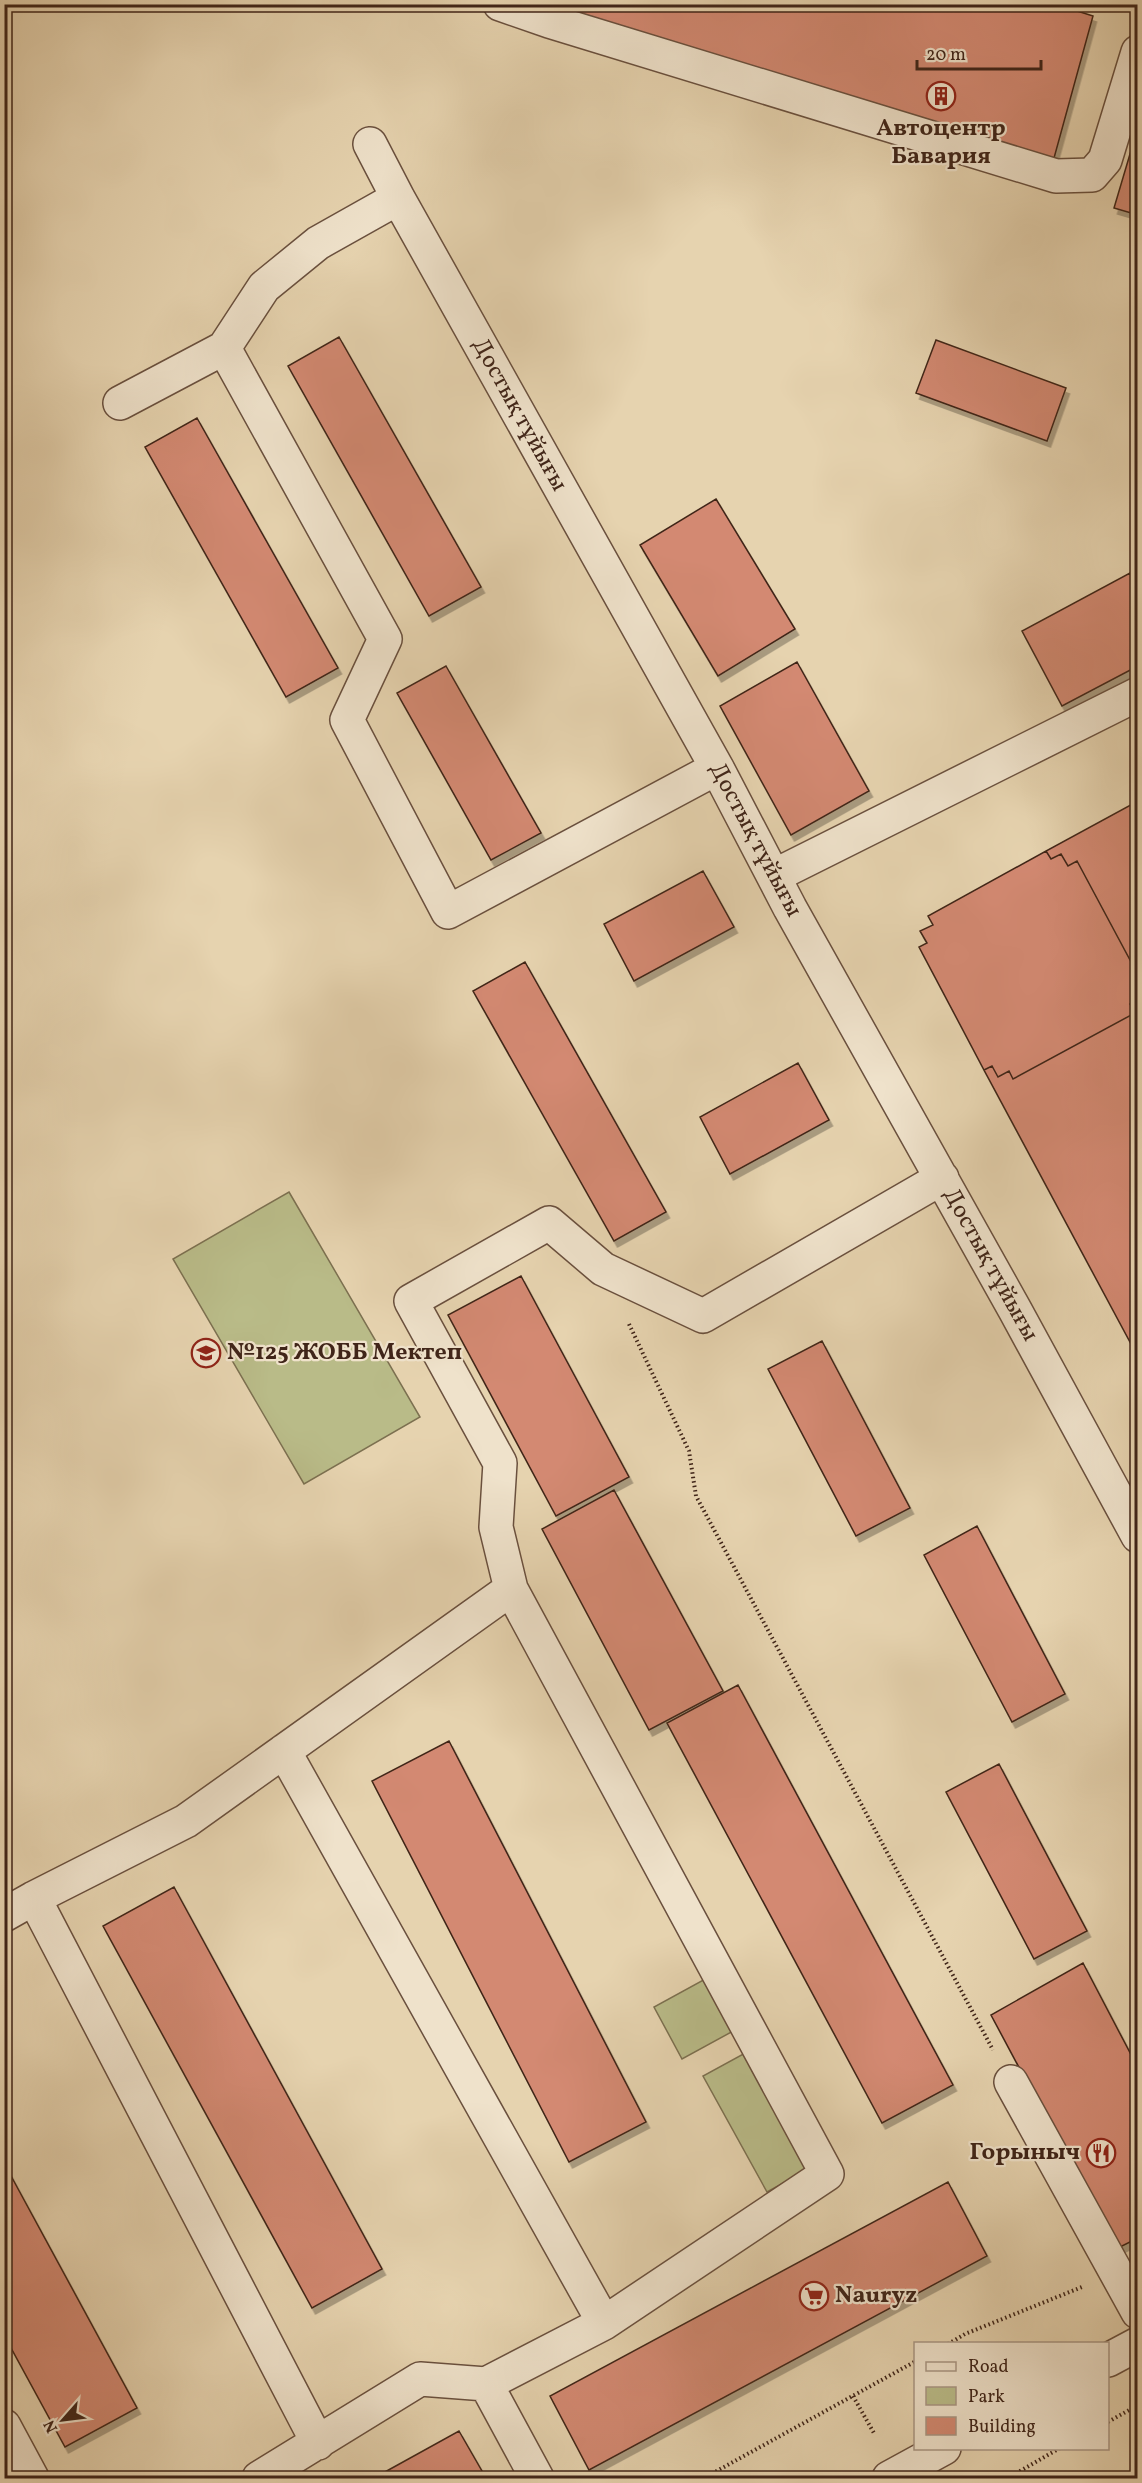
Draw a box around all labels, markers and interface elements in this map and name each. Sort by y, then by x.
scale bar [917,33,1042,71]
text: 20 m [926,43,966,68]
building icon: Автоцентр Бавария [925,80,957,112]
place label: Автоцентр Бавария [876,112,1006,174]
street label: Достық тұйығы [463,332,575,498]
street label: Достық тұйығы [700,757,810,923]
street label: Достық тұйығы [934,1182,1046,1348]
place label: №125 ЖОББ Мектеп [227,1336,462,1370]
school or university icon: №125 ЖОББ Мектеп [190,1337,222,1369]
place label: Горыныч [970,2136,1080,2170]
restaurant icon: Горыныч [1085,2137,1117,2169]
place label: Nauryz [835,2279,917,2313]
supermarket icon: Nauryz [798,2280,830,2312]
legend [914,2342,1109,2450]
text: Road [968,2355,1009,2380]
text: Park [968,2385,1005,2410]
north arrow [33,2390,93,2450]
text: N [39,2415,64,2436]
text: Building [968,2415,1036,2440]

